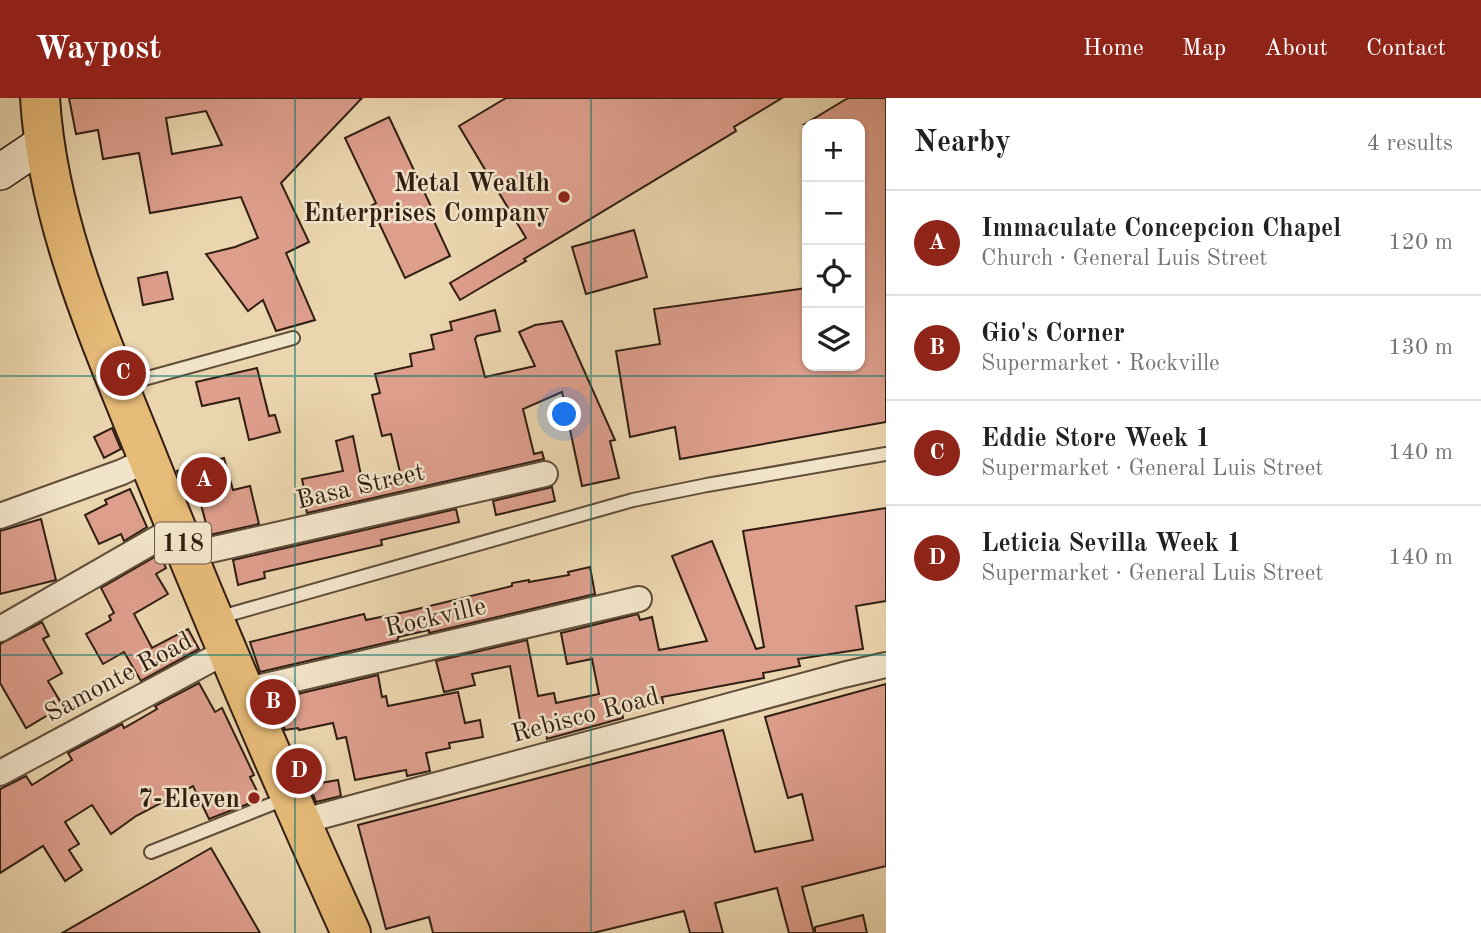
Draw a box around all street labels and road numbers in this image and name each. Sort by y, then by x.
street label: Basa Street [294,460,427,514]
road number: 118 [155,522,211,564]
street label: Rockville [382,594,489,642]
street label: Samonte Road [41,628,197,727]
street label: Rebisco Road [509,684,662,748]

